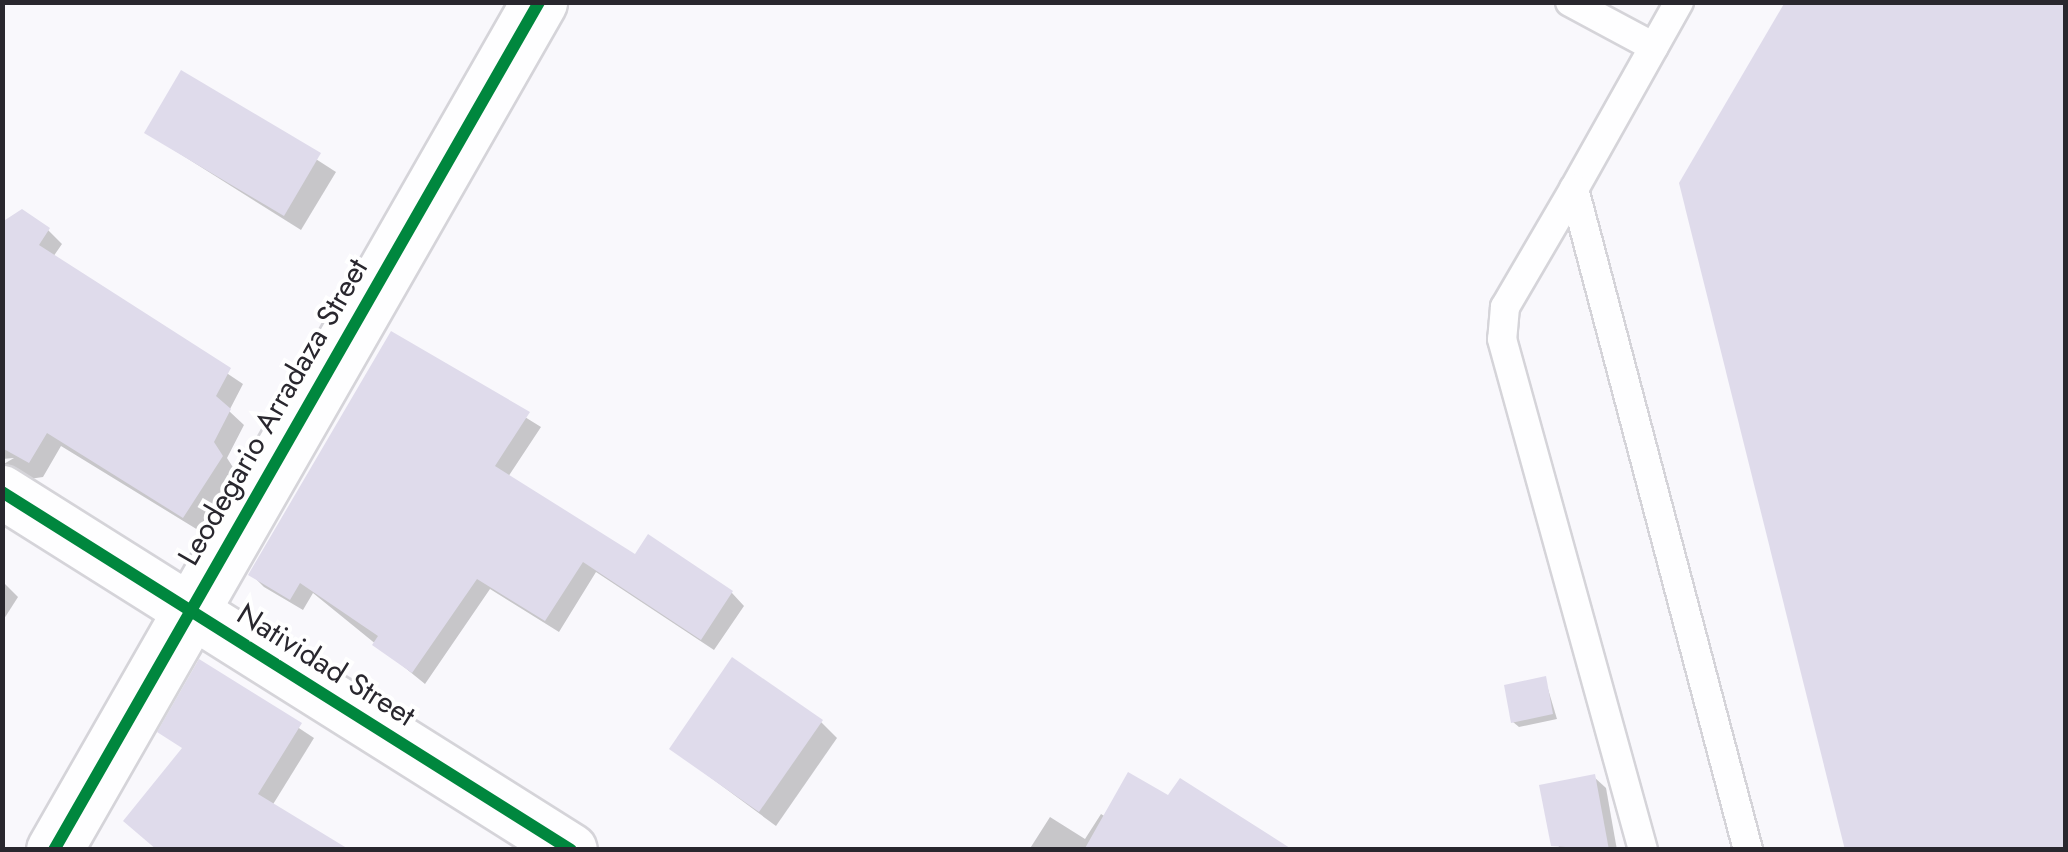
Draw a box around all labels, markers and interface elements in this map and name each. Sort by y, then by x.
street label: Leodegario Arradaza Street [170,252,376,572]
street label: Natividad Street [230,596,422,734]

